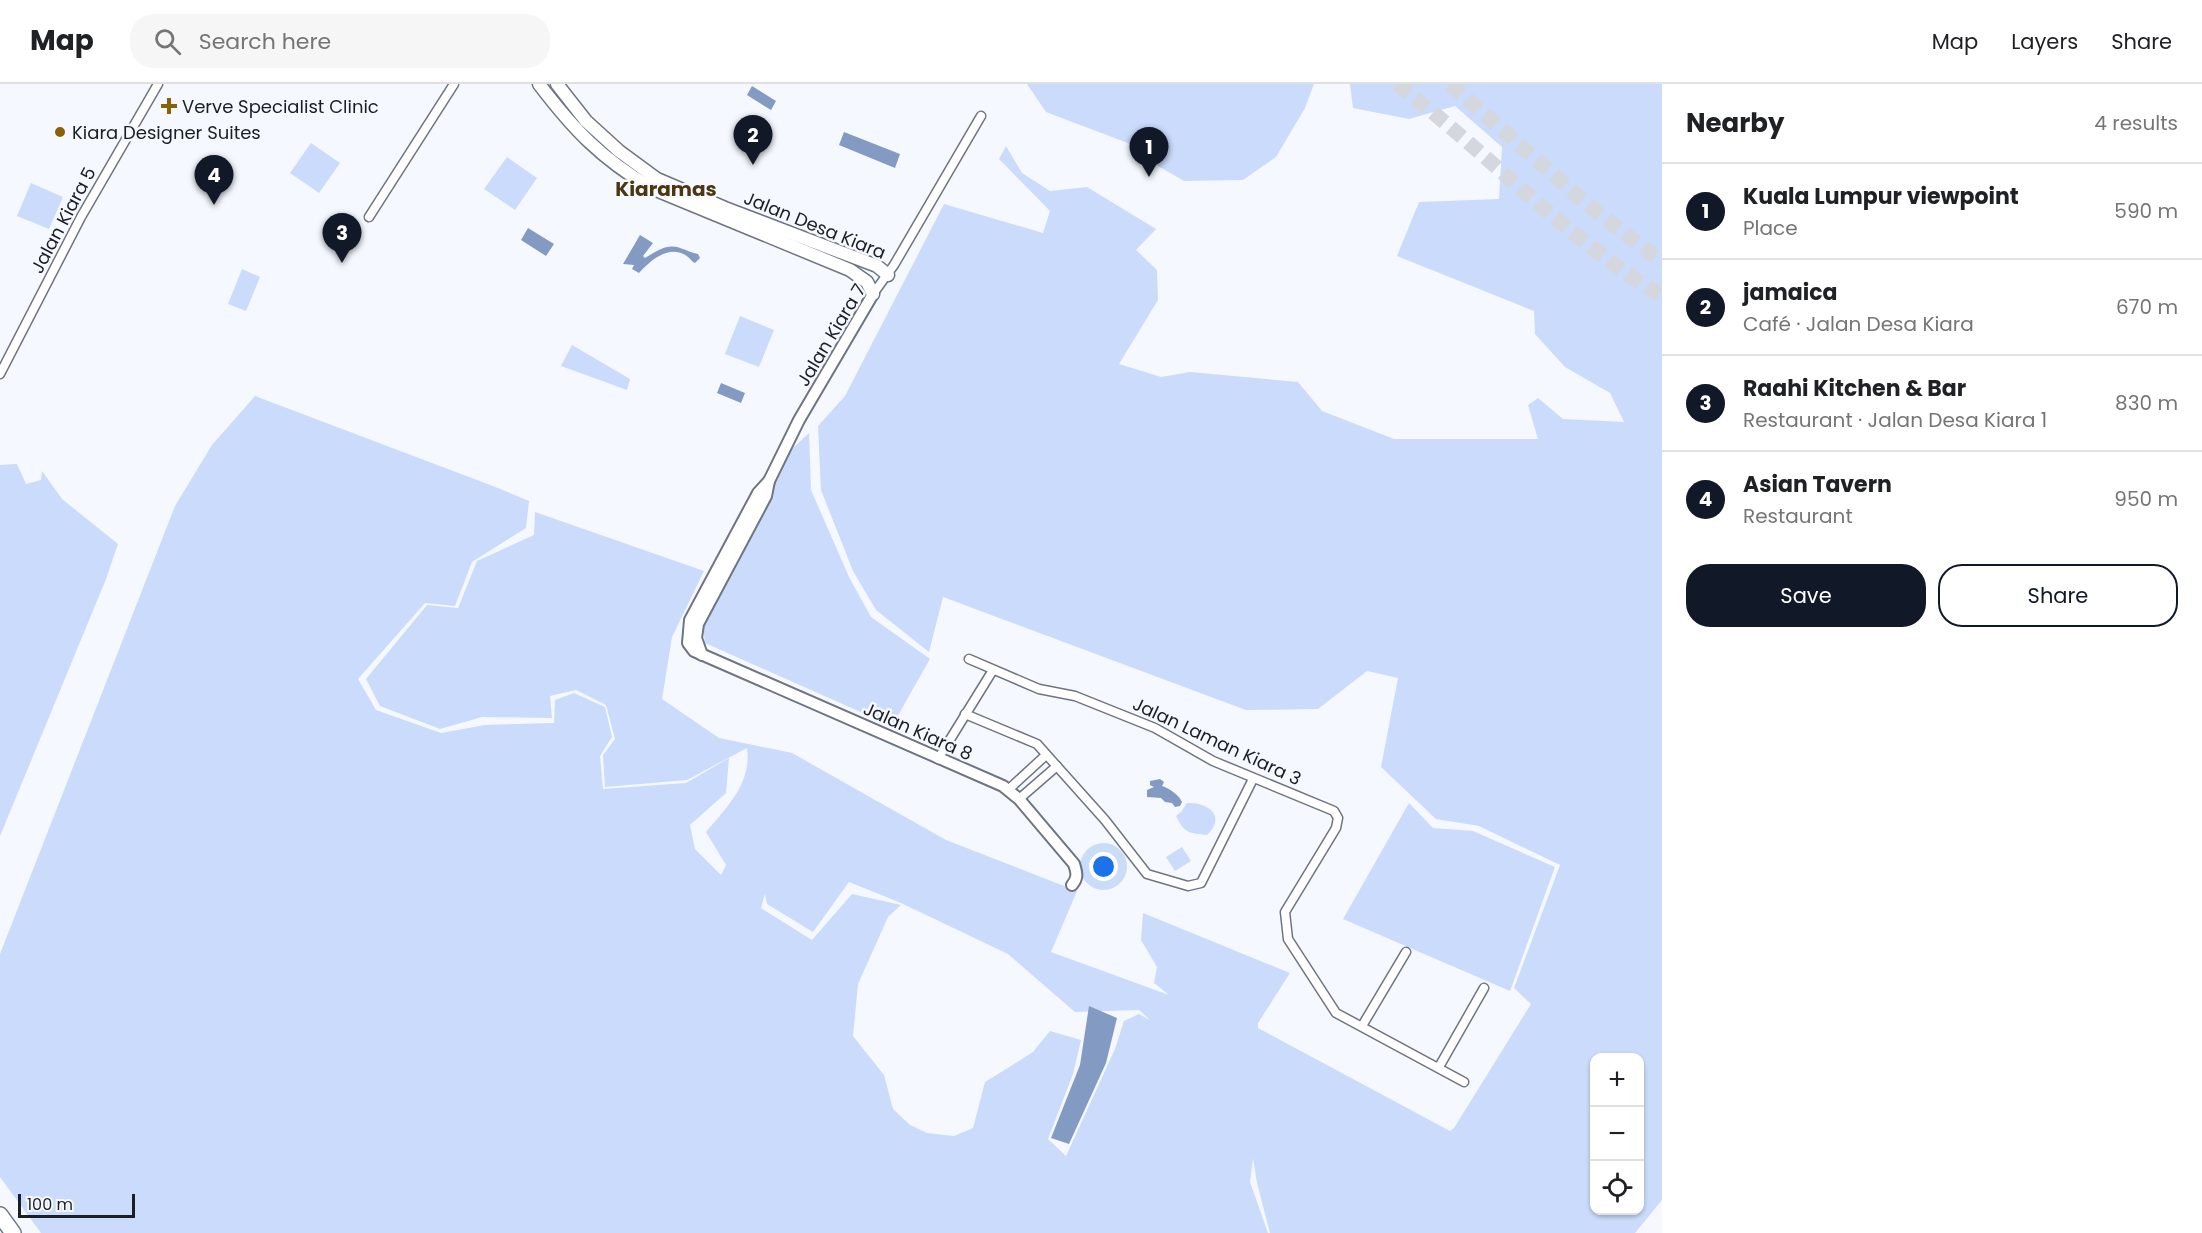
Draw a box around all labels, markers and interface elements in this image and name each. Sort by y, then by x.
search box [130,14,550,68]
text: Map [30,21,94,60]
icon: search [151,25,184,58]
text: Search here [199,26,331,57]
text: Map [1932,27,1978,56]
text: Layers [2011,27,2078,56]
text: Share [2111,27,2172,56]
place label: Verve Specialist Clinic [182,94,379,119]
marker: Verve Specialist Clinic [160,97,178,115]
text: Nearby [1686,105,1784,141]
text: 4 results [2094,109,2178,137]
pin: 2 [734,116,772,165]
place label: Kiara Designer Suites [72,120,261,145]
marker: Kiara Designer Suites [53,125,67,139]
pin: 1 [1130,128,1168,177]
pin: 4 [194,156,234,205]
street label: Jalan Kiara 5 [24,162,102,278]
district label: Kiaramas [615,175,717,203]
text: Kuala Lumpur viewpoint [1743,181,2019,212]
street label: Jalan Desa Kiara [740,185,890,265]
text: 1 [1702,197,1709,225]
text: 590 m [2114,197,2178,225]
pin: 3 [322,214,362,263]
text: Place [1743,214,1798,242]
text: jamaica [1743,277,1837,308]
street label: Jalan Kiara 7 [791,279,872,391]
text: 2 [1700,293,1711,321]
text: 670 m [2116,293,2178,321]
text: Café · Jalan Desa Kiara [1743,310,1974,338]
text: Raahi Kitchen & Bar [1743,373,1966,404]
text: 3 [1699,389,1712,417]
text: 830 m [2115,389,2178,417]
text: Restaurant · Jalan Desa Kiara 1 [1743,406,2047,434]
text: Asian Tavern [1743,469,1892,500]
text: 4 [1699,485,1712,513]
text: 950 m [2114,485,2178,513]
text: Restaurant [1743,502,1853,530]
button: Save [1686,564,1926,627]
button: Share [1938,564,2178,627]
street label: Jalan Laman Kiara 3 [1129,691,1305,791]
street label: Jalan Kiara 8 [859,696,977,766]
your location [1089,852,1118,881]
map controls [1590,1053,1644,1215]
button: + [1590,1053,1644,1107]
button: − [1590,1107,1644,1161]
button: locate [1590,1161,1644,1215]
scale bar [18,1191,135,1218]
text: 100 m [27,1193,73,1216]

